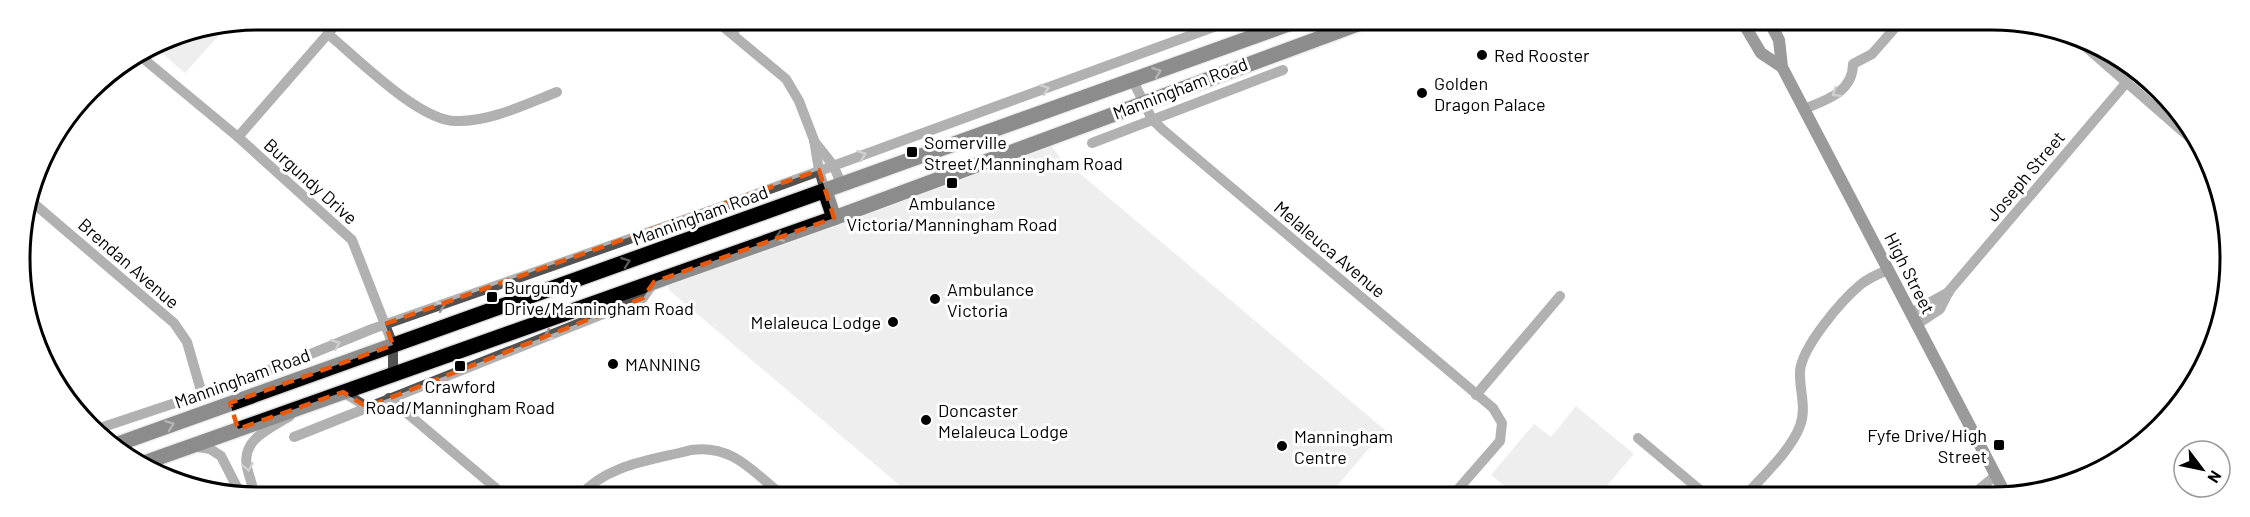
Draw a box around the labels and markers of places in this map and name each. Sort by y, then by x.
place label: Red Rooster [1494,44,1590,66]
marker: Red Rooster [1475,48,1489,62]
place label: Golden Dragon Palace [1434,72,1546,115]
marker: Golden Dragon Palace [1415,86,1429,100]
place label: Somerville Street/Manningham Road [924,131,1123,174]
marker: Somerville Street/Manningham Road [905,145,919,159]
marker: Ambulance Victoria/Manningham Road [945,176,959,190]
place label: Ambulance Victoria/Manningham Road [847,192,1057,235]
place label: Burgundy Drive/Manningham Road [504,276,694,319]
place label: Ambulance Victoria [947,278,1034,321]
marker: Burgundy Drive/Manningham Road [485,290,499,304]
marker: Ambulance Victoria [928,292,942,306]
place label: Melaleuca Lodge [751,311,881,333]
marker: Melaleuca Lodge [886,315,900,329]
place label: MANNING [625,353,701,375]
marker: MANNING [606,357,620,371]
marker: Crawford Road/Manningham Road [453,359,467,373]
place label: Crawford Road/Manningham Road [365,375,555,418]
place label: Doncaster Melaleuca Lodge [938,399,1068,442]
marker: Doncaster Melaleuca Lodge [919,413,933,427]
place label: Fyfe Drive/High Street [1867,424,1987,467]
place label: Manningham Centre [1294,425,1393,468]
marker: Fyfe Drive/High Street [1992,438,2006,452]
marker: Manningham Centre [1275,439,1289,453]

